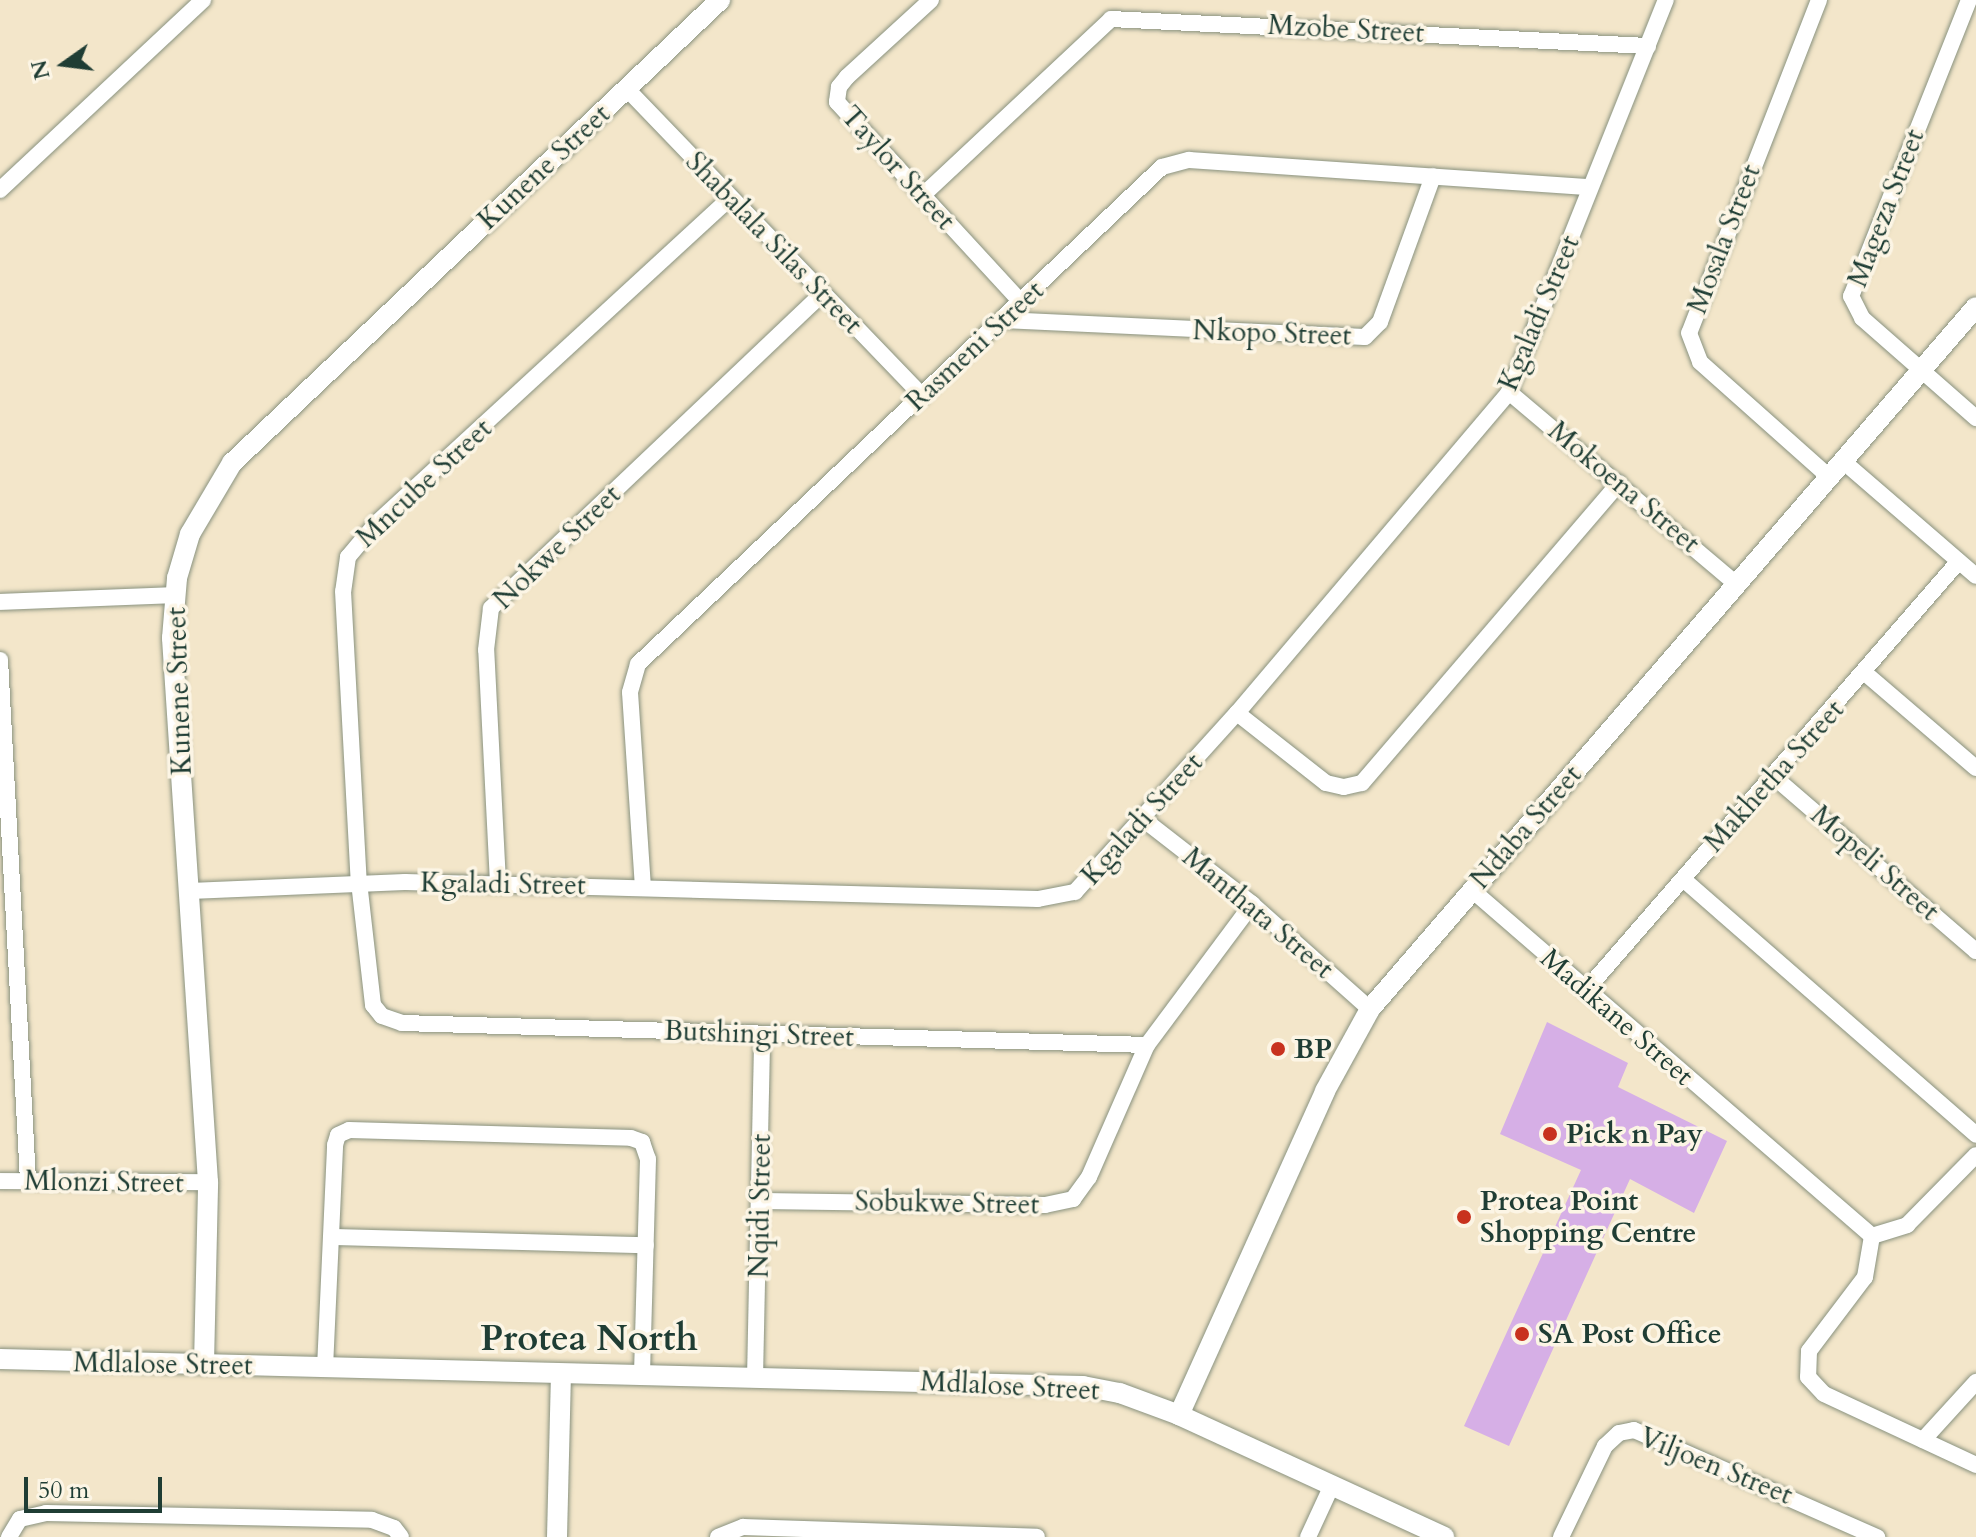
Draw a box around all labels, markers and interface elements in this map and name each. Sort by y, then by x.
street label: Mzobe Street [1267,8,1425,50]
north arrow [24,24,104,104]
text: N [24,57,58,83]
street label: Kunene Street [471,97,617,237]
street label: Taylor Street [834,99,962,237]
street label: Mageza Street [1841,124,1931,292]
street label: Shabalala Silas Street [679,145,869,341]
street label: Mosala Street [1680,160,1768,318]
street label: Kgaladi Street [1491,230,1587,396]
street label: Rasmeni Street [899,274,1051,418]
street label: Nkopo Street [1192,313,1352,353]
street label: Mncube Street [349,412,499,554]
street label: Mokoena Street [1541,414,1707,560]
street label: Nokwe Street [486,478,628,616]
street label: Kunene Street [159,606,199,776]
street label: Makhetha Street [1697,693,1851,859]
street label: Kgaladi Street [1074,746,1210,892]
street label: Ndaba Street [1463,758,1589,896]
street label: Mopeli Street [1804,798,1946,928]
street label: Manthata Street [1176,840,1340,986]
street label: Kgaladi Street [420,866,586,902]
street label: Madikane Street [1534,941,1700,1093]
street label: Butshingi Street [663,1014,855,1054]
place label: BP [1294,1032,1332,1066]
marker: BP [1269,1040,1287,1058]
place label: Pick n Pay [1566,1117,1703,1151]
marker: Pick n Pay [1541,1125,1559,1143]
street label: Nqidi Street [742,1134,778,1278]
street label: Mlonzi Street [24,1164,184,1200]
place label: Protea Point Shopping Centre [1480,1184,1696,1250]
street label: Sobukwe Street [854,1185,1040,1221]
marker: Protea Point Shopping Centre [1455,1208,1473,1226]
district label: Protea North [480,1317,698,1361]
place label: SA Post Office [1538,1317,1722,1351]
marker: SA Post Office [1513,1325,1531,1343]
street label: Mdlalose Street [73,1346,253,1382]
street label: Mdlalose Street [919,1365,1101,1407]
street label: Viljoen Street [1635,1420,1797,1512]
scale bar [28,1461,166,1511]
text: 50 m [38,1474,89,1507]

